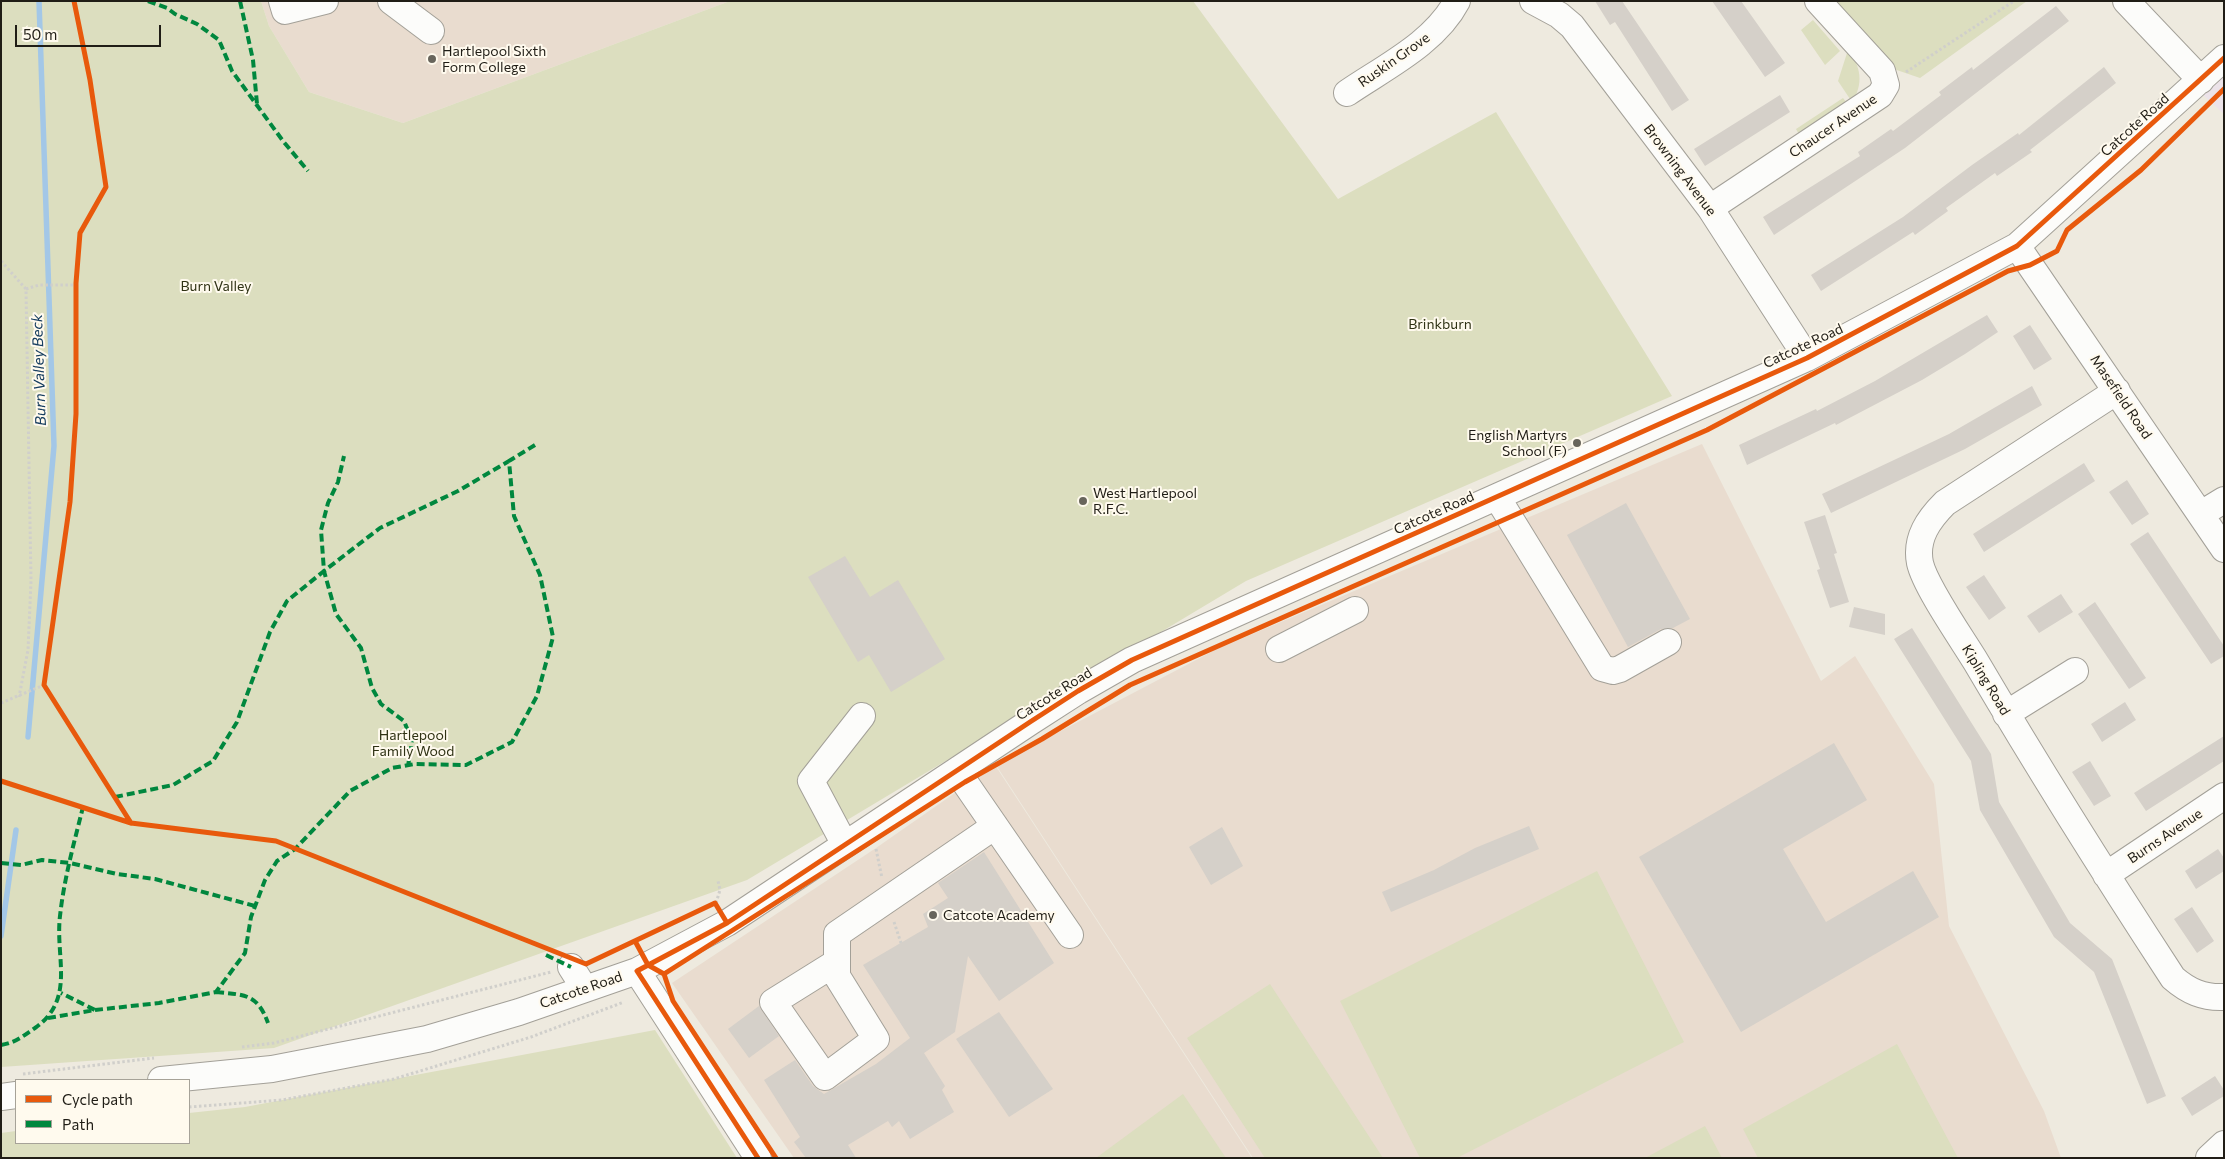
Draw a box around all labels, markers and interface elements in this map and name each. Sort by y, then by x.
scale bar [18,15,164,47]
text: 50 m [23,25,57,43]
street label: Ruskin Grove [1355,29,1433,91]
place label: Hartlepool Sixth Form College [442,43,546,75]
marker: Hartlepool Sixth Form College [426,53,438,65]
street label: Catcote Road [2097,90,2173,160]
street label: Chaucer Avenue [1786,91,1880,161]
street label: Browning Avenue [1640,121,1720,219]
park label: Burn Valley [181,278,251,294]
water label: Burn Valley Beck [28,314,50,426]
park label: Brinkburn [1408,316,1472,332]
street label: Catcote Road [1760,320,1846,372]
street label: Masefield Road [2087,352,2155,442]
place label: English Martyrs School (F) [1468,427,1567,460]
marker: English Martyrs School (F) [1571,437,1583,449]
place label: West Hartlepool R.F.C. [1093,485,1197,518]
street label: Catcote Road [1391,488,1477,538]
marker: West Hartlepool R.F.C. [1077,495,1089,507]
street label: Kipling Road [1958,642,2014,718]
street label: Catcote Road [1013,664,1095,724]
park label: Hartlepool Family Wood [372,727,454,760]
street label: Burns Avenue [2125,805,2205,867]
place label: Catcote Academy [943,907,1055,923]
marker: Catcote Academy [927,909,939,921]
street label: Catcote Road [538,968,624,1012]
legend [15,1079,190,1144]
text: Cycle path [62,1090,133,1108]
text: Path [62,1115,94,1133]

